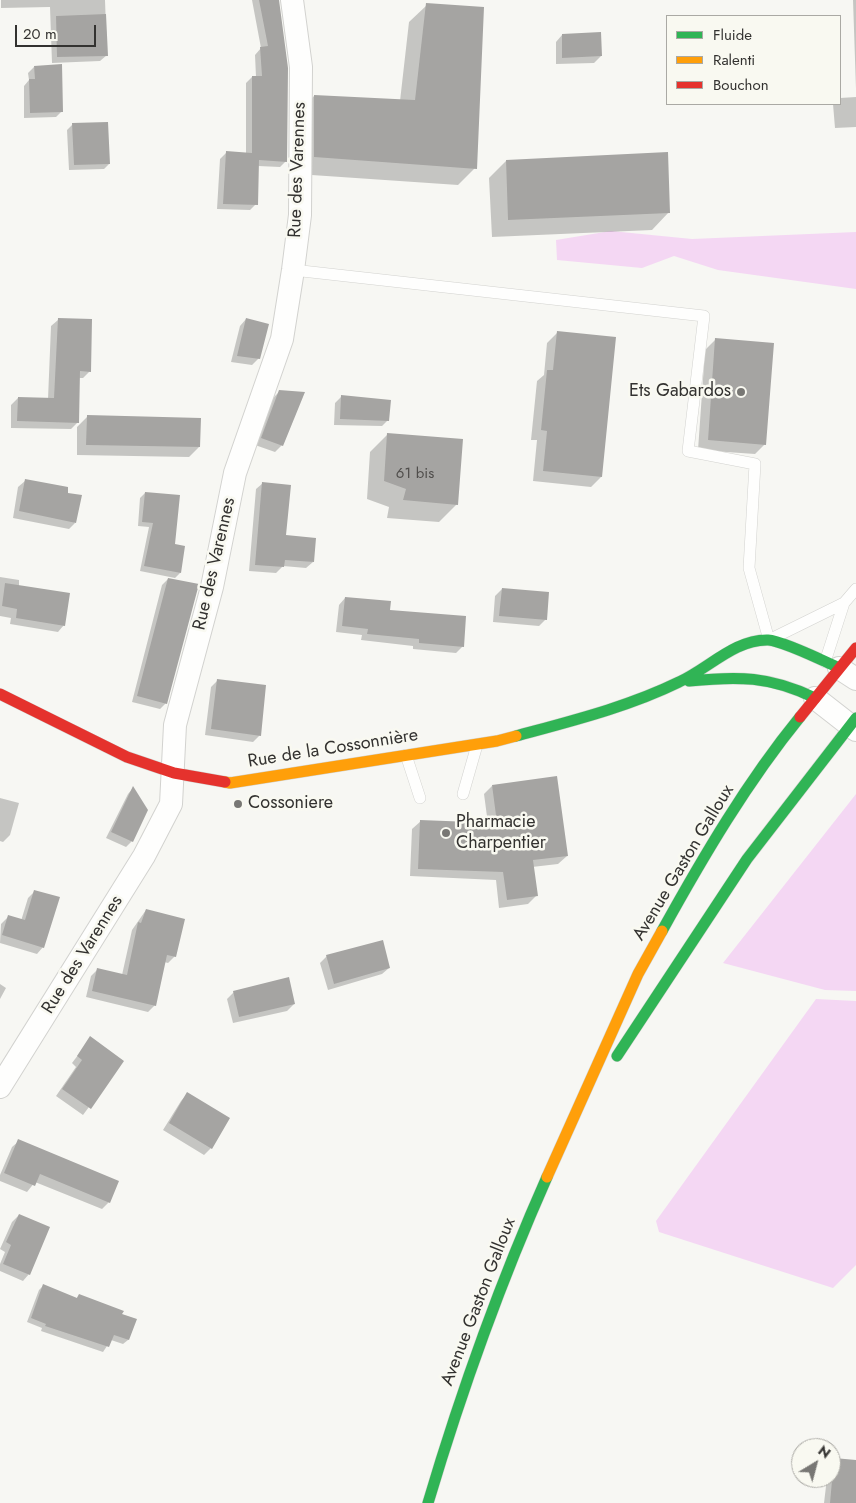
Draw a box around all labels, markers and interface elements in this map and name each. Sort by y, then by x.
scale bar [18,15,99,47]
legend [666,15,841,105]
text: 20 m [23,23,57,45]
text: Fluide [713,24,752,46]
text: Ralenti [713,49,755,71]
text: Bouchon [713,74,769,96]
street label: Rue des Varennes [285,102,311,238]
place label: Ets Gabardos [629,381,731,403]
marker: Ets Gabardos [735,386,747,398]
house number: 61 bis [396,465,434,483]
street label: Rue des Varennes [189,495,241,633]
street label: Rue de la Cossonnière [246,725,420,773]
street label: Avenue Gaston Galloux [629,781,739,945]
place label: Cossoniere [248,793,333,815]
marker: Cossoniere [232,798,244,810]
place label: Pharmacie Charpentier [456,812,546,854]
marker: Pharmacie Charpentier [440,827,452,839]
street label: Rue des Varennes [38,892,128,1018]
street label: Avenue Gaston Galloux [437,1215,521,1389]
north arrow [791,1438,841,1488]
text: N [814,1440,835,1463]

